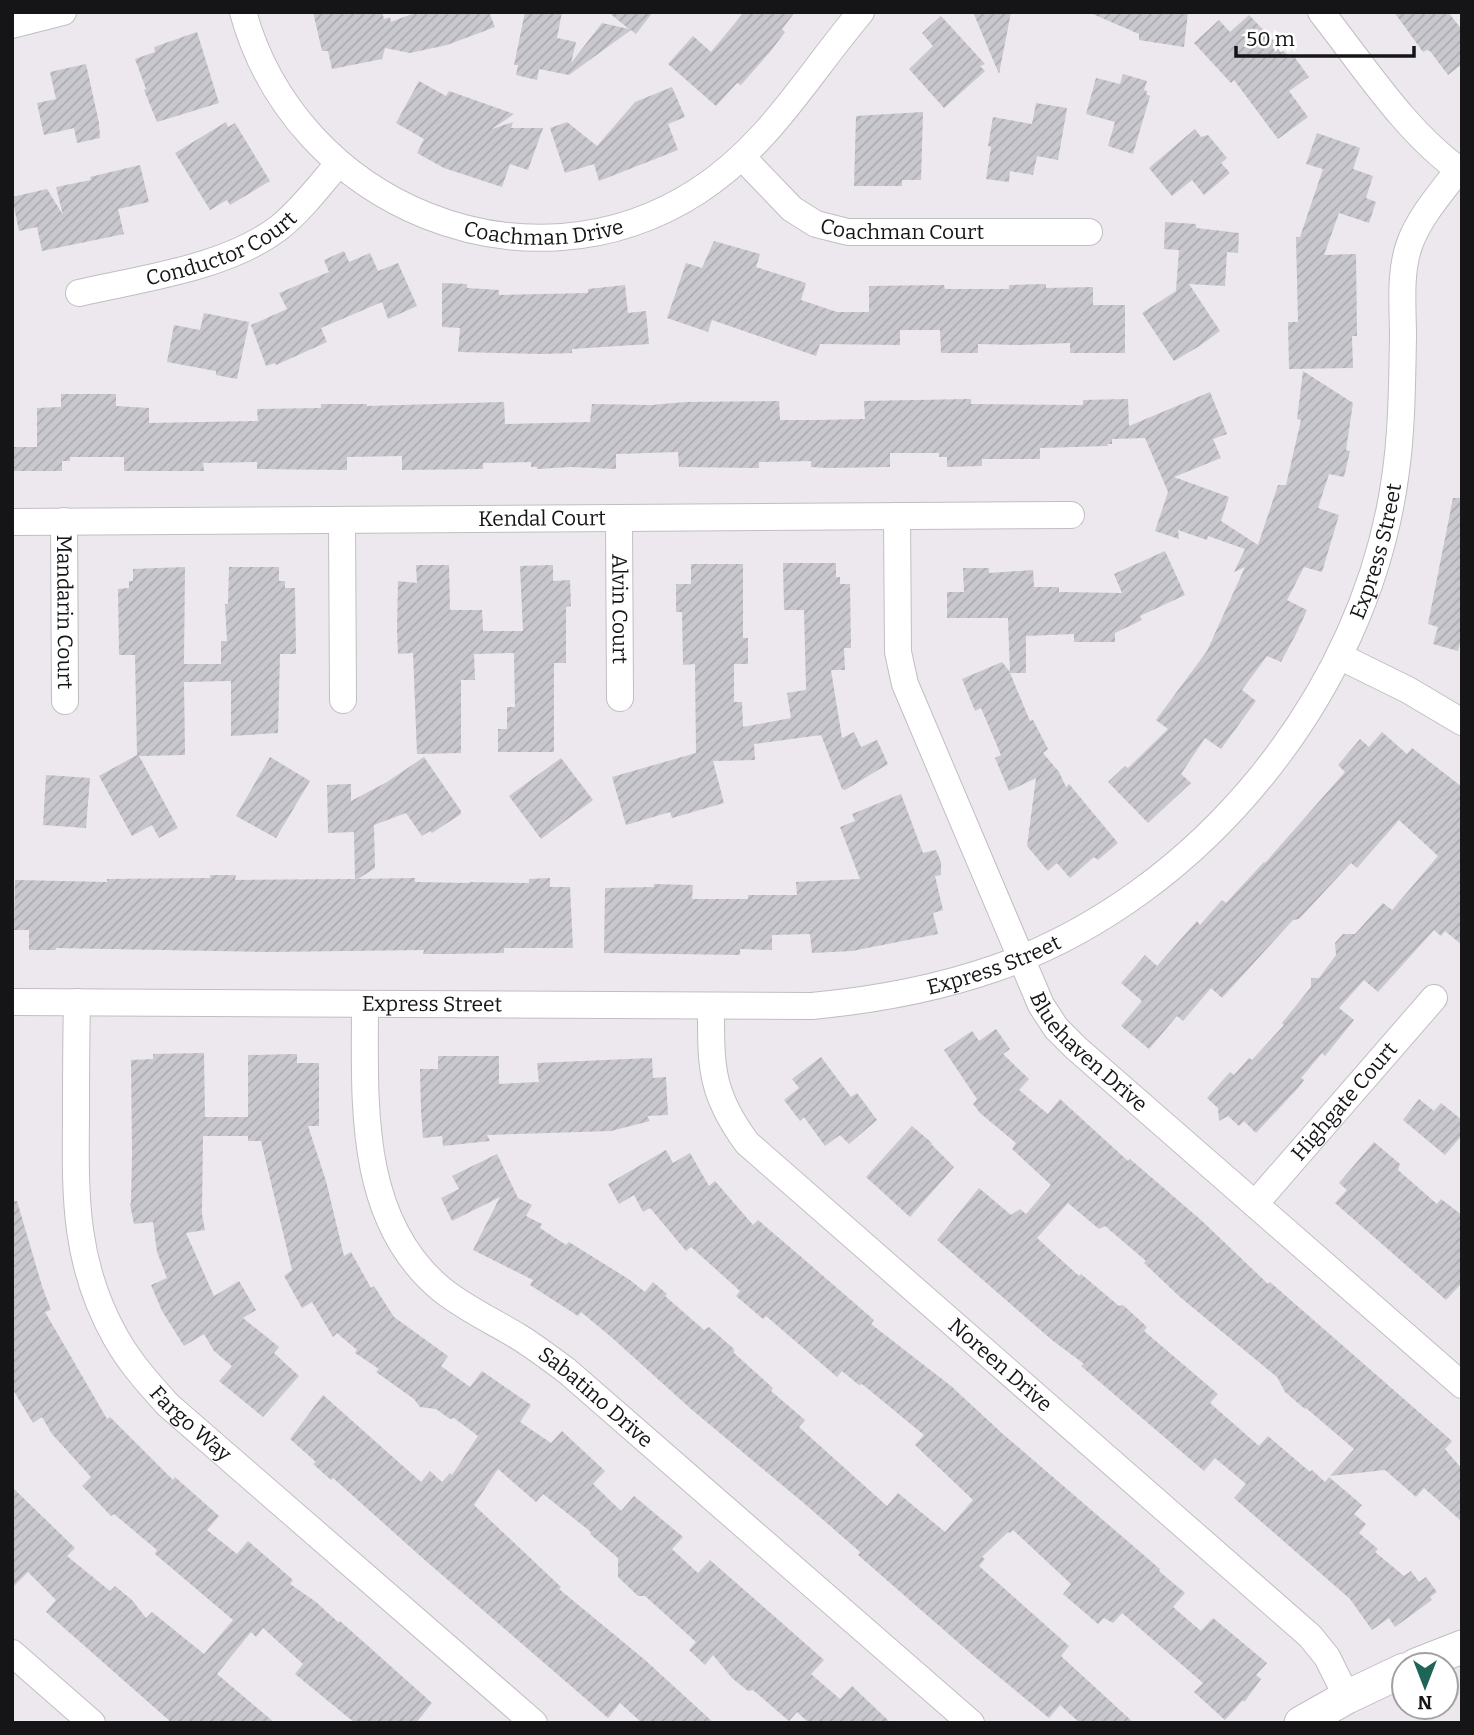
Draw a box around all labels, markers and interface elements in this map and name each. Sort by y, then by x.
scale bar [1236,14,1414,58]
text: 50 m [1246,26,1295,52]
street label: Conductor Court [144,205,302,291]
street label: Coachman Drive [461,213,626,251]
street label: Coachman Court [818,213,984,245]
street label: Express Street [1344,481,1407,623]
street label: Kendal Court [478,505,606,532]
street label: Mandarin Court [51,535,78,690]
street label: Alvin Court [606,554,633,664]
street label: Express Street [924,929,1065,1000]
street label: Bluehaven Drive [1024,988,1153,1117]
street label: Express Street [362,991,503,1017]
street label: Highgate Court [1286,1036,1403,1166]
street label: Noreen Drive [943,1312,1058,1417]
street label: Sabatino Drive [533,1341,658,1453]
street label: Fargo Way [144,1381,237,1468]
north arrow [1390,1651,1460,1721]
text: N [1417,1691,1432,1714]

